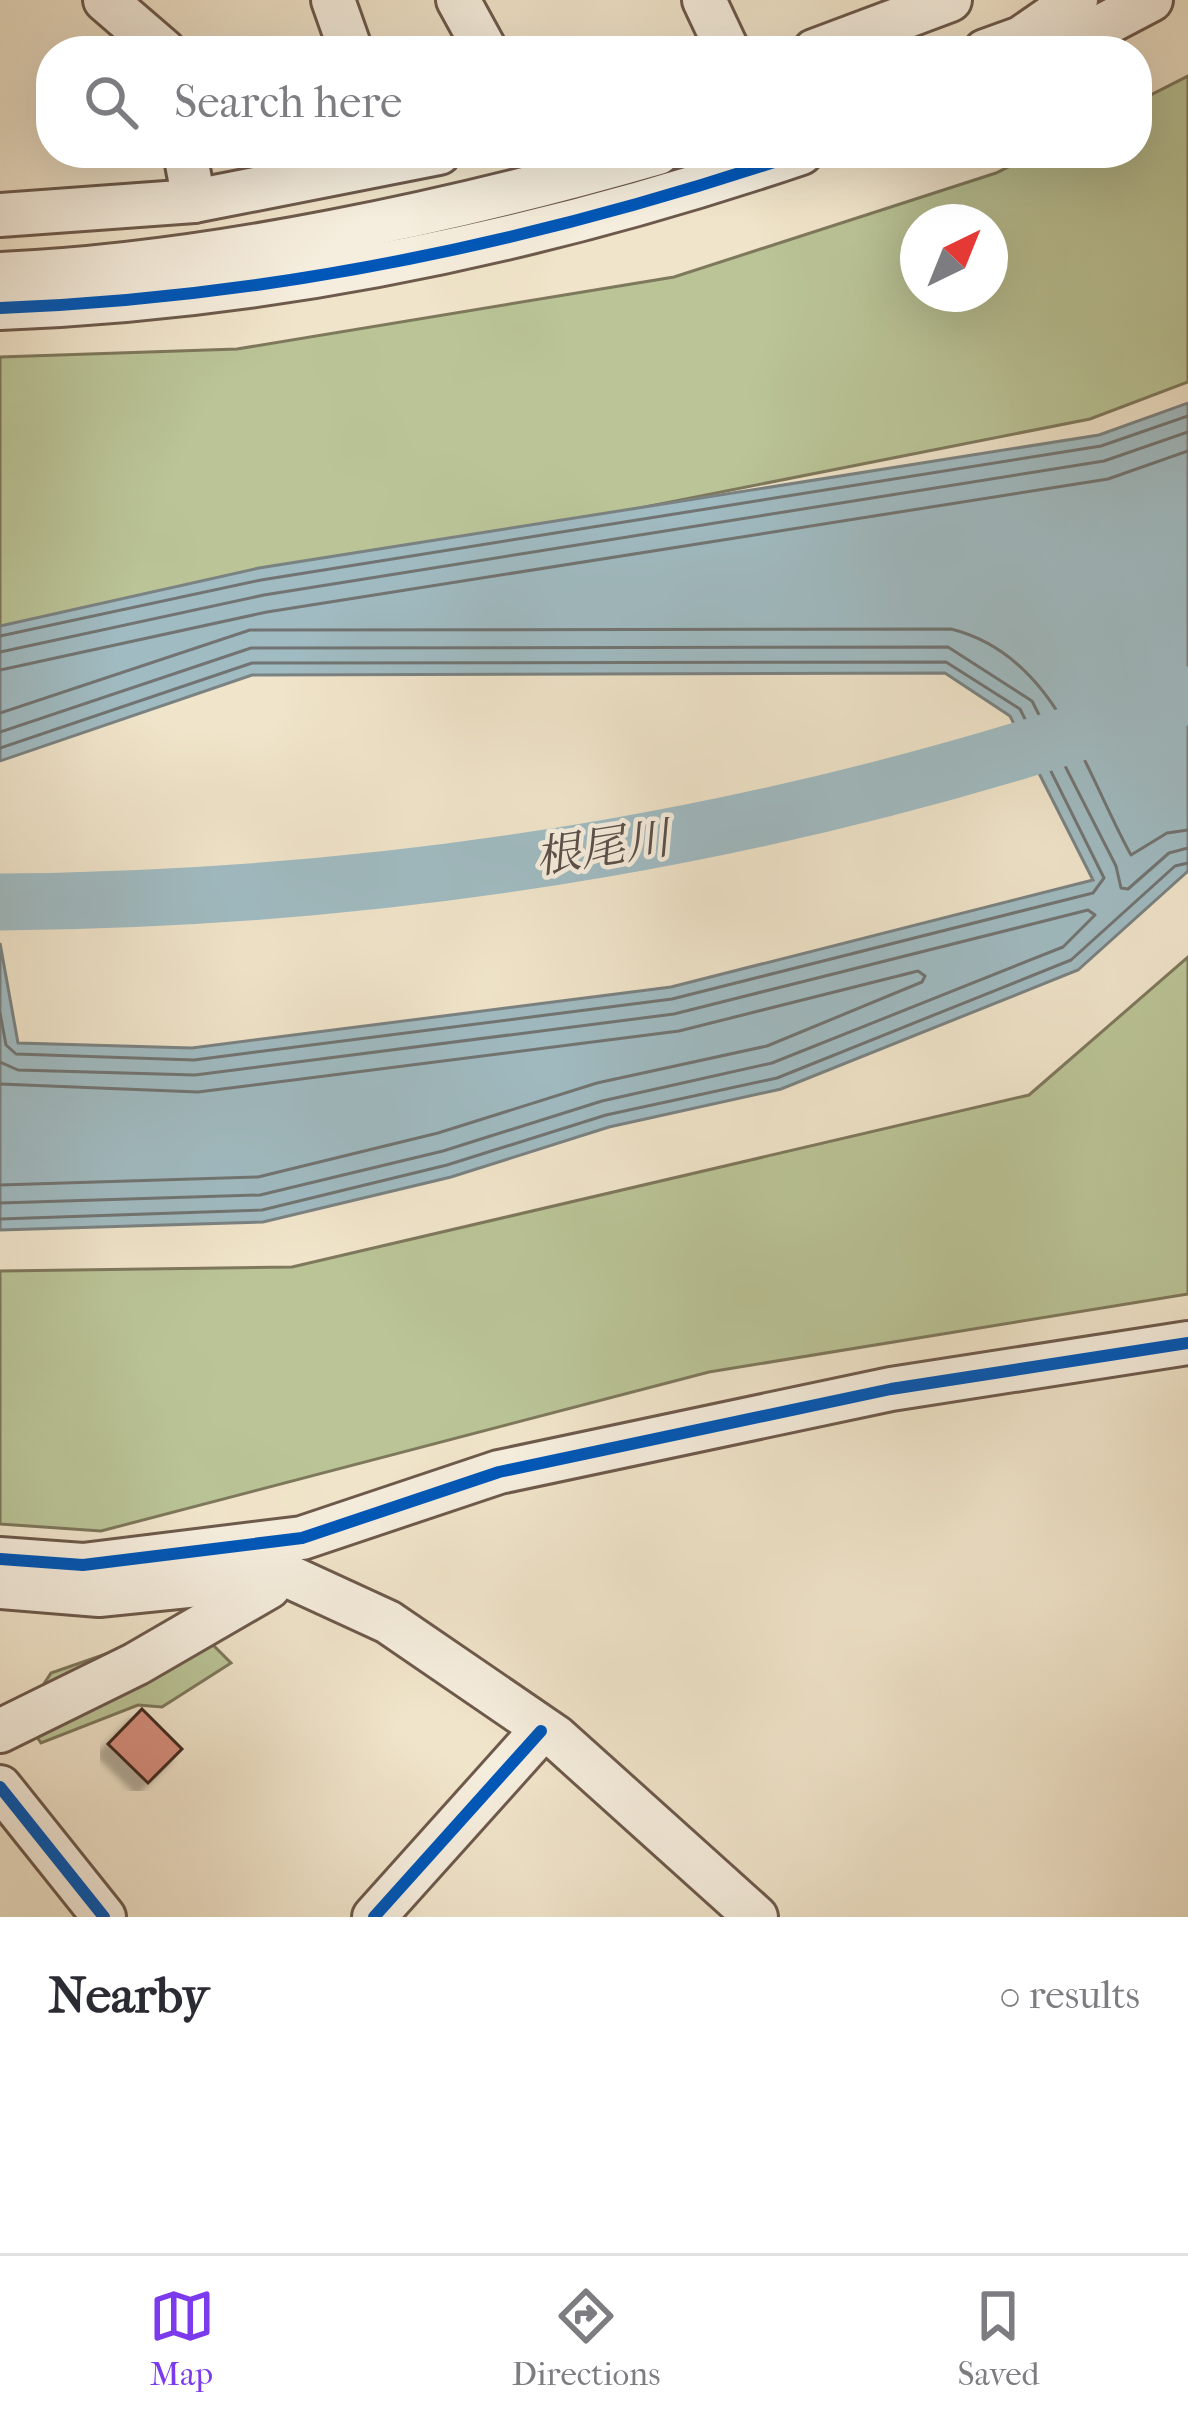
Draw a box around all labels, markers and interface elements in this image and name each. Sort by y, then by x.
search box [36,36,1152,168]
icon: search [78,69,144,135]
text: Search here [174,76,402,129]
north arrow [900,204,1008,312]
water label: 根尾川 [531,811,678,885]
text: Nearby [48,1965,209,2025]
text: 0 results [999,1972,1140,2018]
tab: Map [149,2283,215,2394]
tab: Directions [512,2283,660,2394]
tab: Saved [958,2283,1039,2394]

